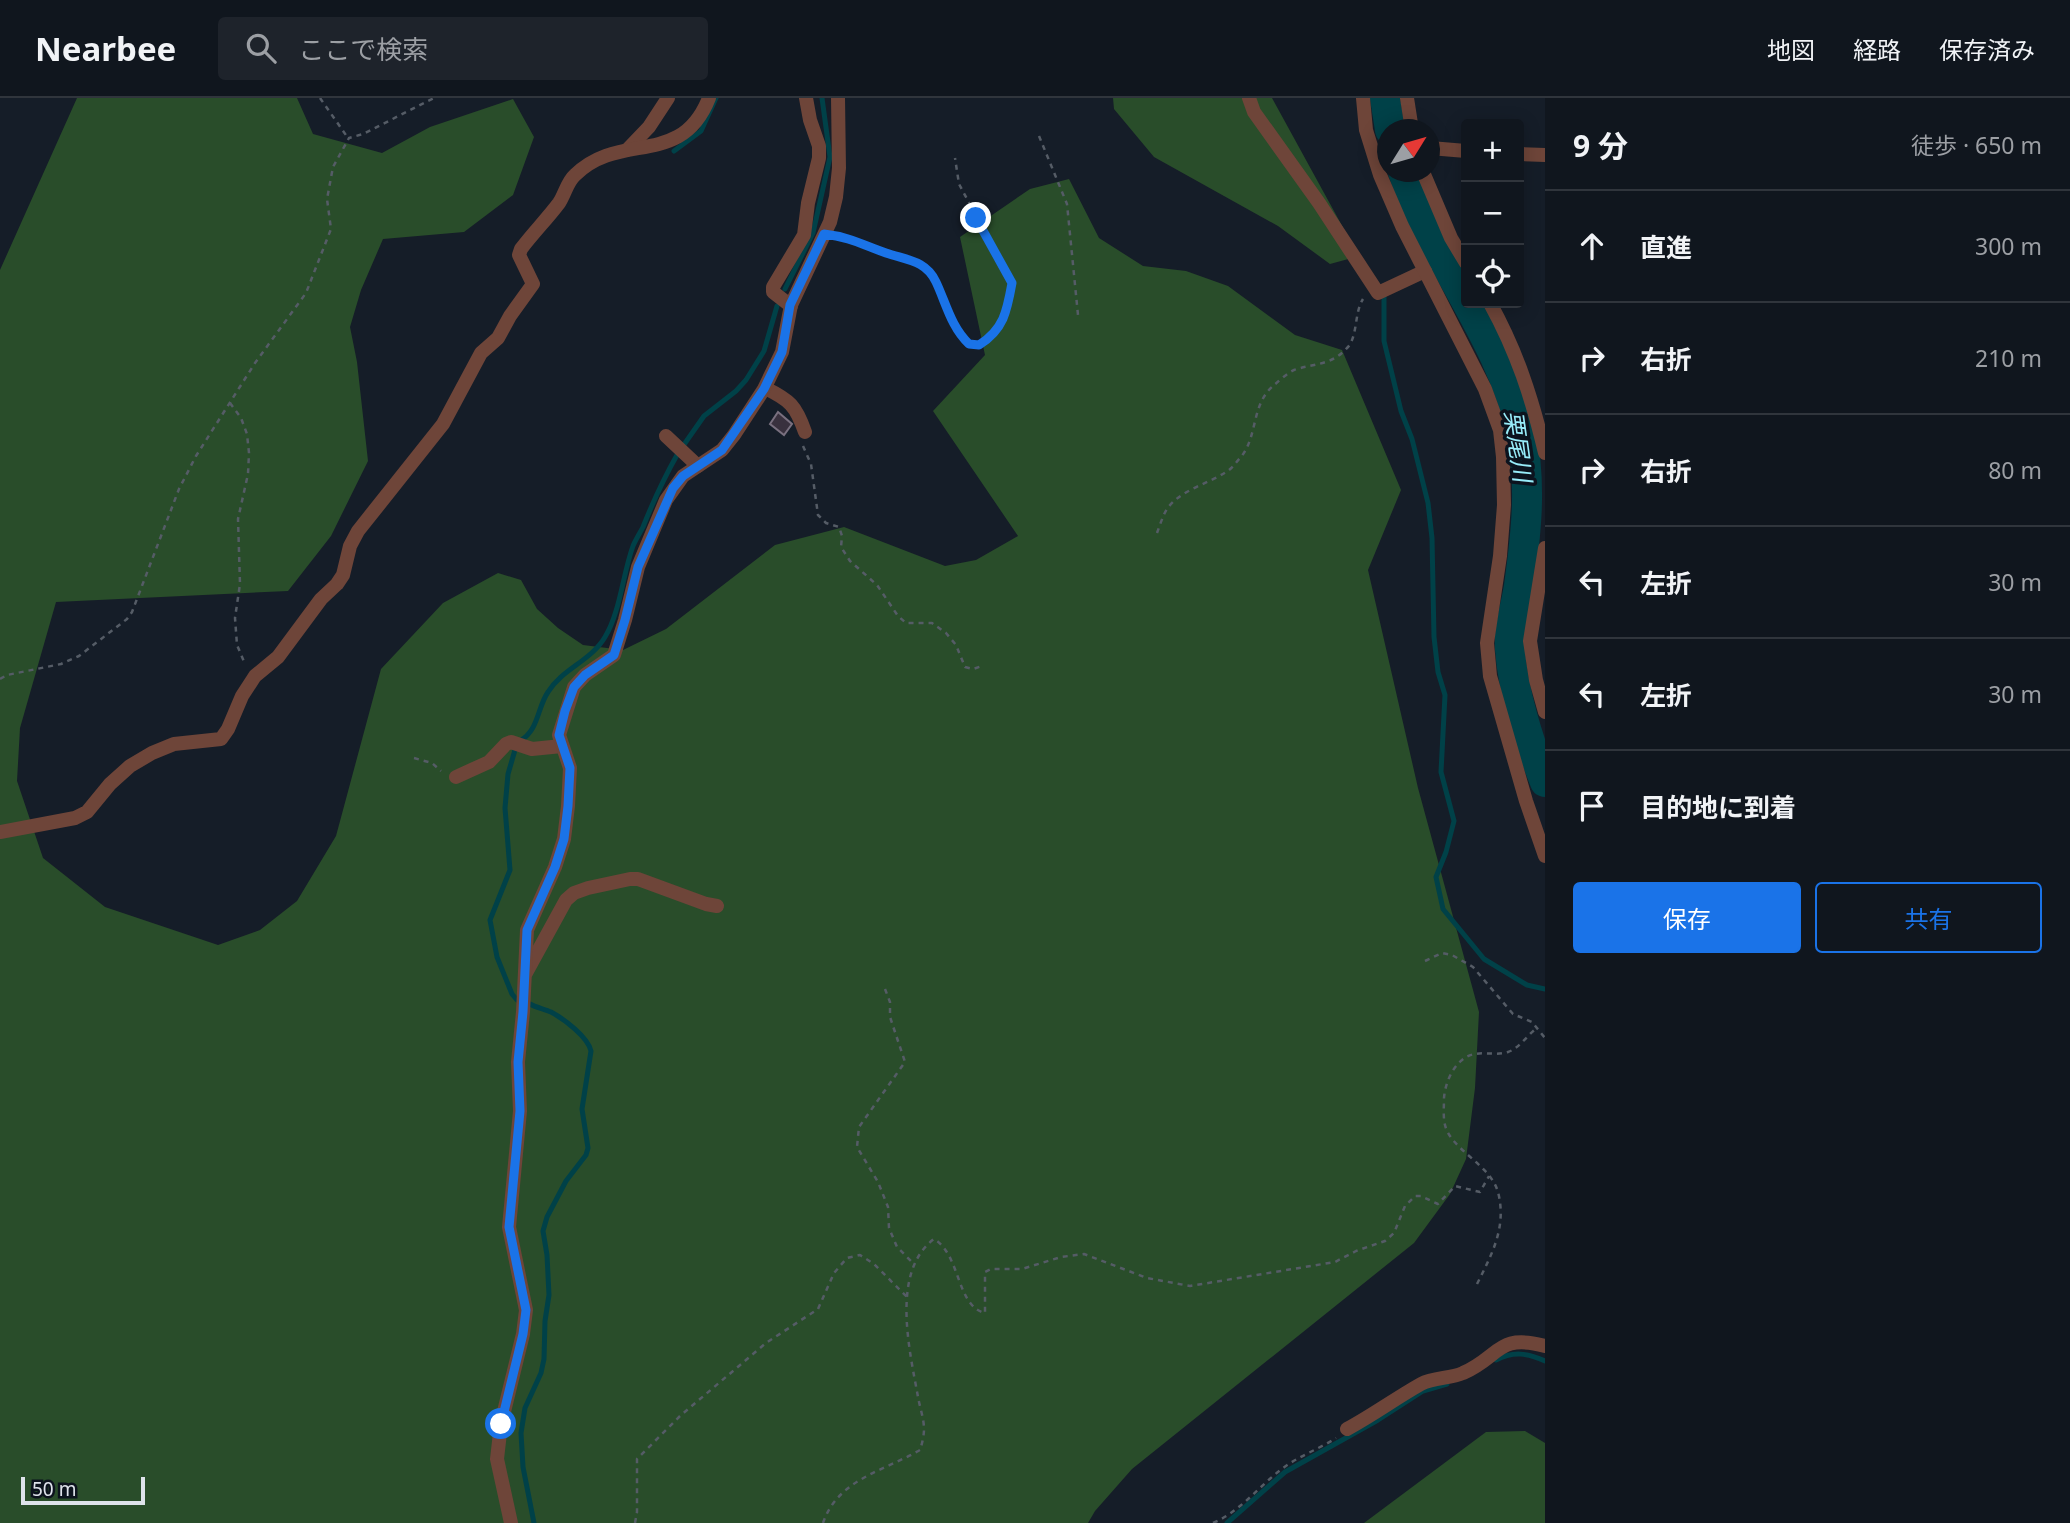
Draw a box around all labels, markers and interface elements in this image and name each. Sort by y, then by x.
search box [218,17,708,80]
text: Nearbee [35,26,176,71]
icon: search [242,29,280,67]
text: ここで検索 [298,31,428,67]
text: 地図 [1767,33,1815,66]
text: 経路 [1853,33,1901,66]
text: 保存済み [1939,33,2035,66]
north arrow [1377,119,1440,182]
map controls [1461,119,1524,308]
button: + [1461,119,1524,182]
text: 9 分 [1573,125,1628,166]
text: 徒歩 · 650 m [1911,129,2042,161]
button: − [1461,182,1524,245]
route end [960,202,991,233]
icon: ahead [1573,227,1611,265]
text: 直進 [1640,229,1692,265]
text: 300 m [1975,230,2042,262]
button: locate [1461,245,1524,308]
icon: right [1573,339,1611,377]
text: 右折 [1640,341,1692,377]
text: 210 m [1975,342,2042,374]
water label: 栗尾川 [1498,408,1541,487]
icon: right [1573,451,1611,489]
text: 右折 [1640,453,1692,489]
text: 80 m [1988,454,2042,486]
icon: left [1573,563,1611,601]
text: 左折 [1640,565,1692,601]
text: 30 m [1988,566,2042,598]
icon: left [1573,675,1611,713]
text: 左折 [1640,677,1692,713]
text: 30 m [1988,678,2042,710]
icon: arrive [1573,787,1611,825]
text: 目的地に到着 [1640,789,1796,825]
button: 保存 [1573,882,1801,953]
button: 共有 [1815,882,2042,953]
route start [485,1408,516,1439]
scale bar [21,1474,145,1506]
text: 50 m [32,1476,76,1502]

